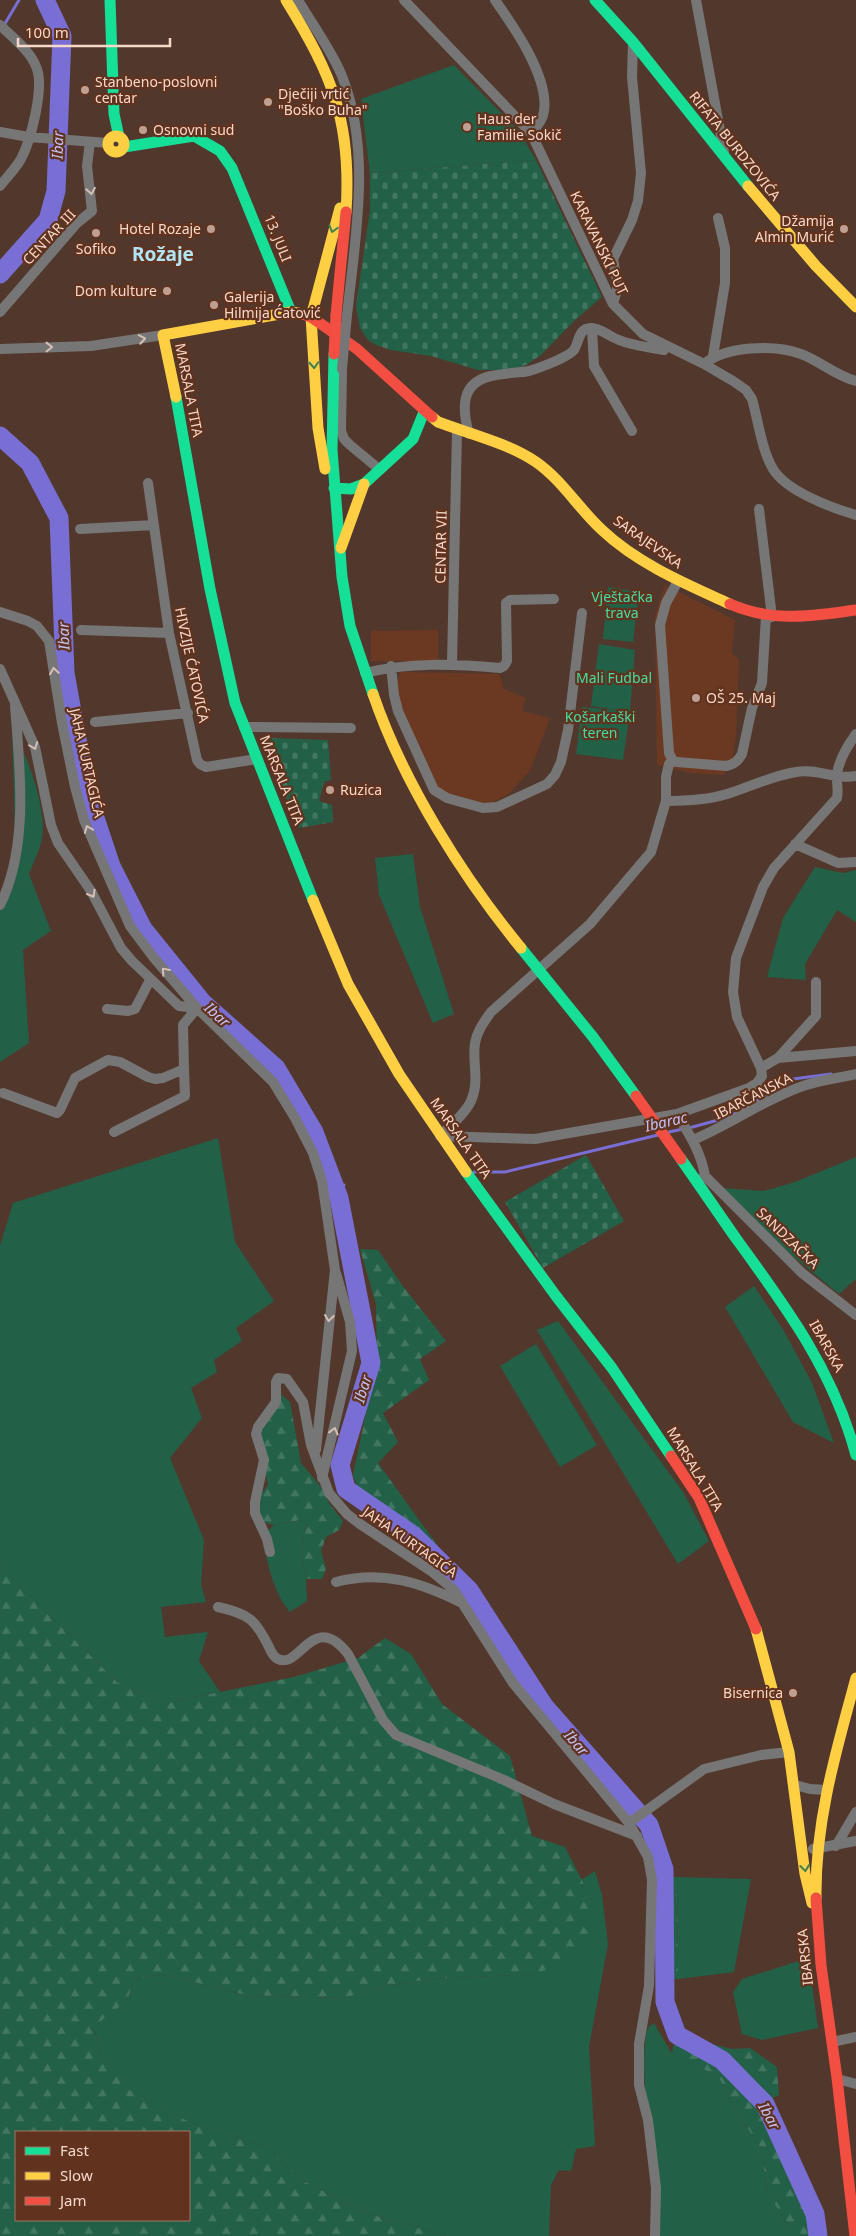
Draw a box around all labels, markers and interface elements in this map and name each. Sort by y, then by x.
scale bar [18,15,170,47]
text: 100 m [25,22,69,42]
place label: Stanbeno-poslovni centar [95,72,217,107]
marker: Stanbeno-poslovni centar [79,84,91,96]
place label: Dječiji vrtić "Boško Buha" [278,84,367,119]
street label: RIFATA BURDZOVIĆA [685,87,785,204]
marker: Dječiji vrtić "Boško Buha" [262,96,274,108]
place label: Haus der Familie Sokič [477,109,562,144]
place label: Osnovni sud [153,120,234,139]
marker: Haus der Familie Sokič [461,121,473,133]
marker: Osnovni sud [137,124,149,136]
water label: Ibar [46,130,68,160]
one-way arrow [85,187,96,195]
street label: KARAVANSKI PUT [566,188,633,298]
street label: CENTAR III [18,205,79,269]
street label: 13. JULI [260,211,297,265]
place label: Džamija Almin Murić [755,211,834,246]
place label: Hotel Rozaje [119,219,201,238]
marker: Hotel Rozaje [205,223,217,235]
marker: Džamija Almin Murić [838,223,850,235]
one-way arrow [329,224,339,232]
marker: Sofiko [90,227,102,239]
place label: Sofiko [76,239,116,258]
district label: Rožaje [132,241,194,267]
place label: Dom kulture [75,281,157,300]
marker: Dom kulture [161,285,173,297]
place label: Galerija Hilmija Ćatović [224,287,321,322]
marker: Galerija Hilmija Ćatović [208,299,220,311]
one-way arrow [138,335,146,345]
street label: MARSALA TITA [171,341,208,438]
one-way arrow [45,342,53,352]
one-way arrow [308,362,319,370]
street label: CENTAR VII [430,510,451,584]
street label: SARAJEVSKA [610,511,687,572]
park label: Vještačka trava [591,587,653,622]
street label: HIVZIJE ĆATOVIĆA [171,605,214,724]
water label: Ibar [52,621,74,651]
one-way arrow [49,666,59,675]
park label: Mali Fudbal [576,668,652,687]
place label: OŠ 25. Maj [706,688,776,707]
marker: OŠ 25. Maj [690,692,702,704]
street label: JAHA KURTAGIĆA [65,704,109,819]
park label: Košarkaški teren [565,707,635,742]
street label: MARSALA TITA [256,732,309,828]
one-way arrow [28,741,38,750]
place label: Ruzica [340,780,382,799]
marker: Ruzica [324,784,336,796]
one-way arrow [84,825,94,834]
one-way arrow [86,889,96,898]
one-way arrow [162,968,171,977]
water label: Ibar [200,997,236,1032]
street label: IBARČANSKA [710,1068,795,1123]
street label: MARSALA TITA [426,1093,497,1182]
water label: Ibarac [642,1106,689,1136]
street label: SANDZAČKA [753,1203,824,1272]
one-way arrow [325,1314,335,1322]
street label: IBARSKA [805,1316,850,1375]
water label: Ibar [348,1371,376,1406]
street label: MARSALA TITA [663,1423,728,1514]
one-way arrow [328,1426,339,1435]
street label: JAHA KURTAGIĆA [358,1501,461,1581]
place label: Bisernica [723,1683,783,1702]
marker: Bisernica [787,1687,799,1699]
water label: Ibar [559,1724,594,1760]
one-way arrow [799,1865,810,1873]
street label: IBARSKA [792,1928,817,1986]
water label: Ibar [754,2098,786,2134]
legend [15,2131,190,2221]
text: Fast [60,2140,89,2160]
text: Slow [60,2165,93,2185]
text: Jam [58,2190,87,2210]

